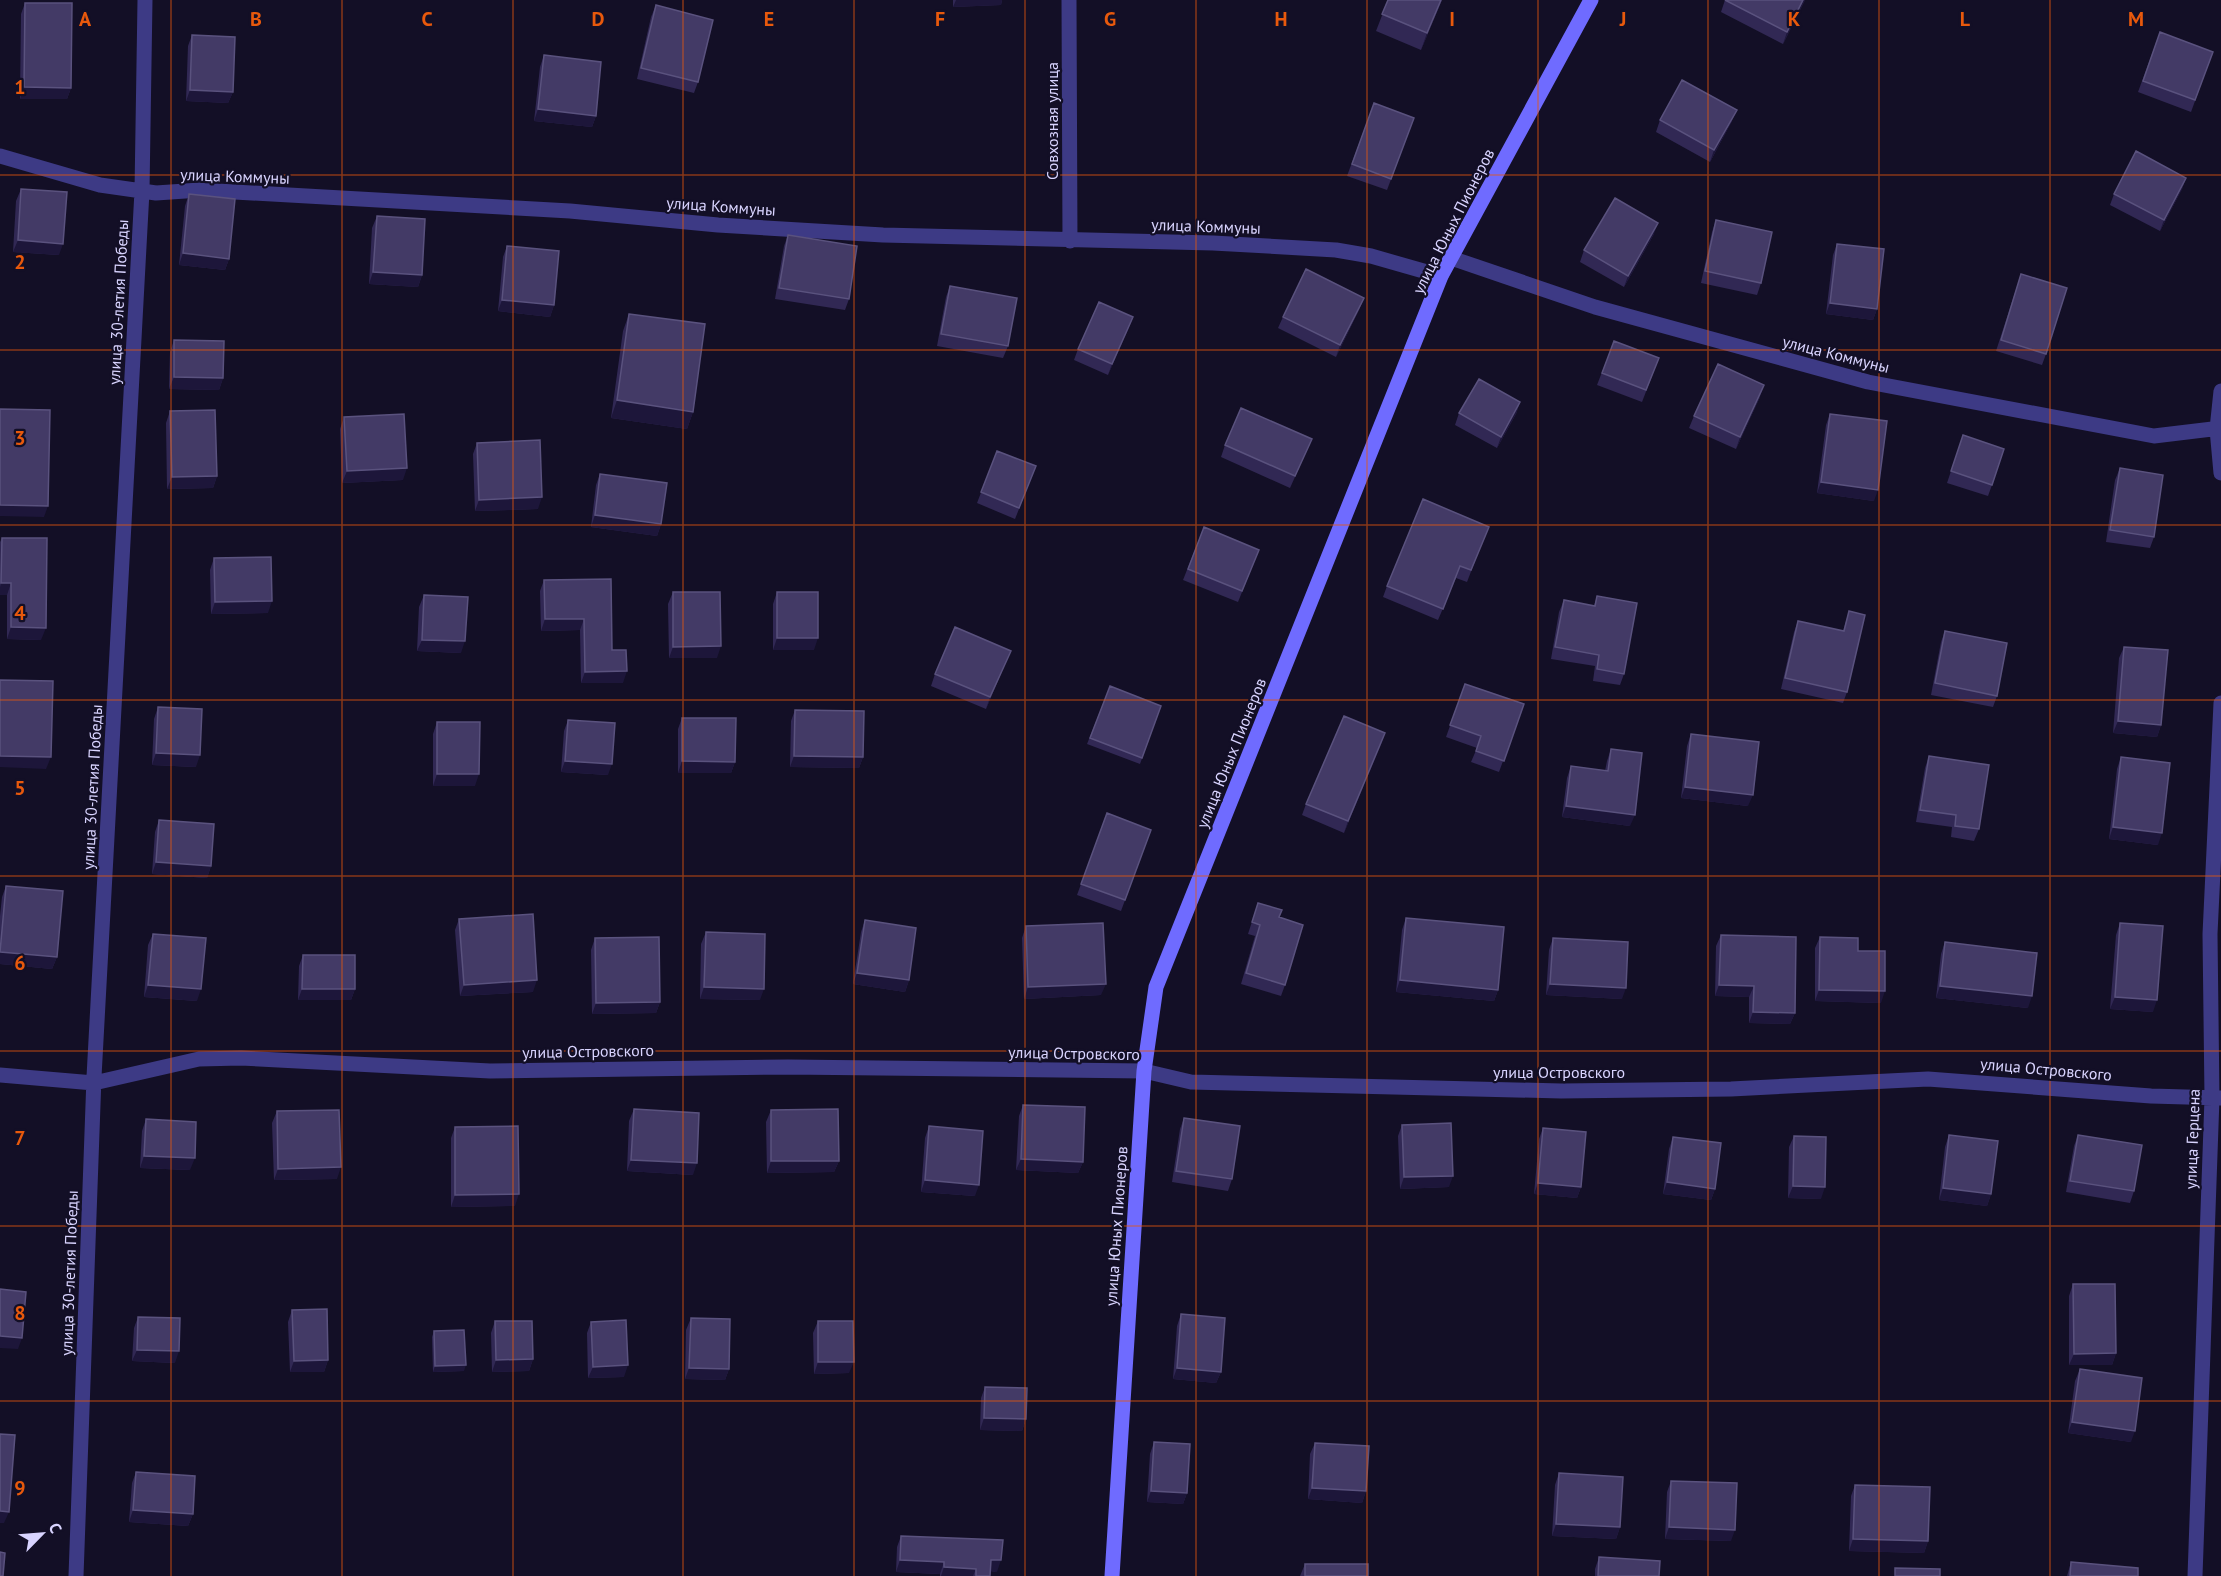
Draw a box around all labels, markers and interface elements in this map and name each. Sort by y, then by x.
text: A [79,6,92,32]
text: B [250,6,262,32]
text: C [421,6,433,32]
text: D [592,6,605,32]
text: E [764,6,774,32]
text: F [935,6,945,32]
text: G [1104,6,1116,32]
text: H [1274,6,1288,32]
text: I [1449,6,1455,32]
text: J [1619,6,1626,32]
text: K [1788,6,1801,32]
text: L [1960,6,1971,32]
text: M [2128,6,2144,32]
street label: Совхозная улица [1042,62,1062,180]
text: 1 [14,74,26,100]
street label: улица Юных Пионеров [1408,145,1498,297]
street label: улица Коммуны [180,164,290,188]
street label: улица Коммуны [666,192,776,220]
street label: улица Коммуны [1151,214,1261,238]
street label: улица 30-летия Победы [104,219,132,385]
text: 2 [14,249,26,275]
street label: улица Коммуны [1780,331,1892,377]
text: 3 [14,425,26,451]
text: 4 [14,600,26,626]
street label: улица Юных Пионеров [1192,675,1270,831]
street label: улица 30-летия Победы [78,704,106,870]
text: 5 [14,775,26,801]
text: 6 [14,950,26,976]
street label: улица Островского [522,1040,654,1062]
street label: улица Островского [1008,1042,1140,1064]
street label: улица Островского [1979,1053,2113,1085]
street label: улица Островского [1493,1062,1625,1082]
street label: улица Герцена [2180,1088,2204,1190]
text: 7 [14,1125,26,1151]
street label: улица Юных Пионеров [1100,1145,1132,1307]
street label: улица 30-летия Победы [56,1190,82,1356]
text: 8 [14,1300,26,1326]
text: 9 [14,1475,26,1501]
north arrow [12,1504,72,1564]
text: С [45,1519,67,1536]

